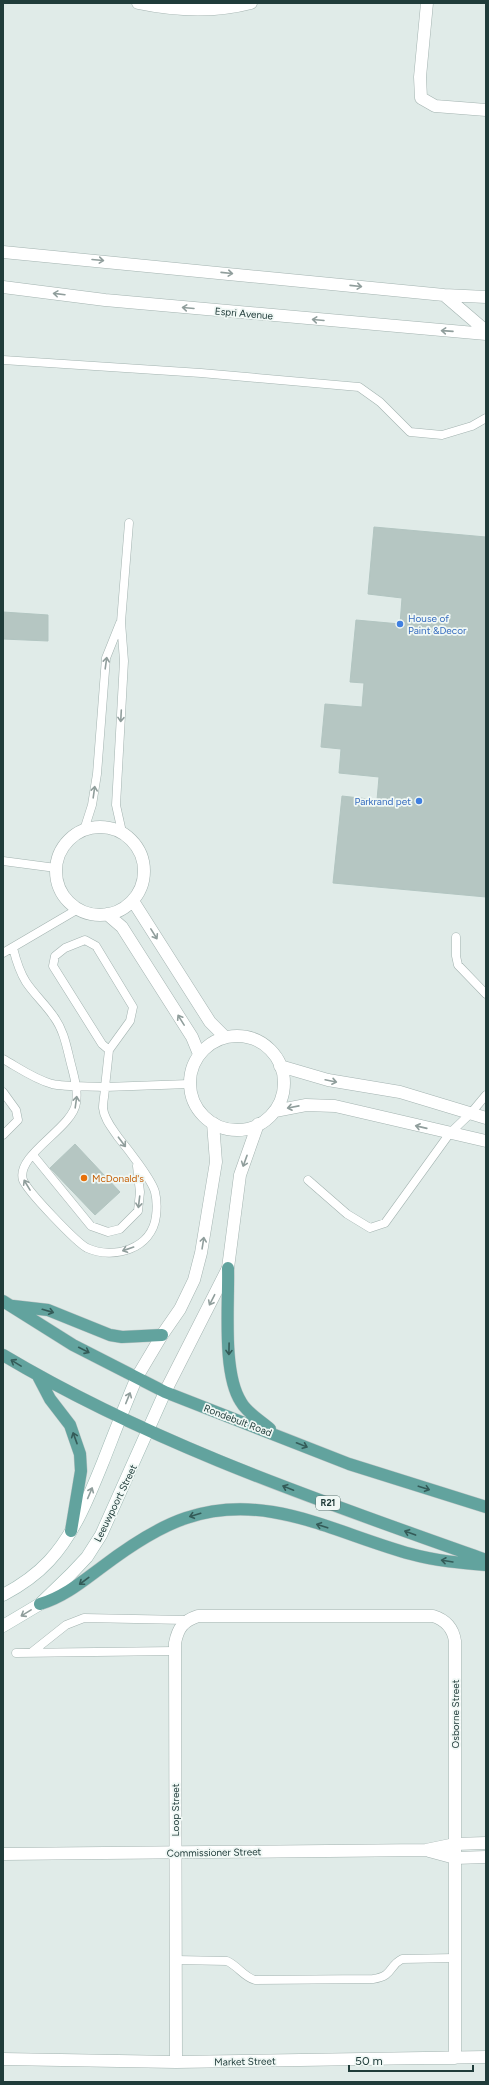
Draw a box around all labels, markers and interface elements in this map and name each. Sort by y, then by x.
one-way arrow [91,256,104,264]
one-way arrow [220,269,233,277]
one-way arrow [349,282,362,290]
one-way arrow [53,290,66,298]
one-way arrow [182,304,195,311]
street label: Espri Avenue [214,304,274,323]
one-way arrow [312,316,325,323]
one-way arrow [441,328,454,335]
place label: House of Paint &Decor [408,612,467,637]
marker: House of Paint &Decor [395,619,405,629]
one-way arrow [102,657,110,670]
one-way arrow [117,709,125,722]
one-way arrow [90,786,98,799]
place label: Parkrand pet [354,795,411,808]
marker: Parkrand pet [414,796,424,806]
one-way arrow [150,928,158,939]
one-way arrow [177,1015,185,1026]
one-way arrow [324,1077,337,1085]
one-way arrow [72,1095,80,1108]
one-way arrow [287,1104,300,1112]
one-way arrow [414,1122,427,1130]
one-way arrow [118,1136,126,1147]
one-way arrow [241,1155,249,1167]
place label: McDonald's [92,1172,144,1185]
marker: McDonald's [79,1173,89,1183]
one-way arrow [22,1179,30,1191]
one-way arrow [135,1195,143,1208]
one-way arrow [199,1237,207,1250]
one-way arrow [123,1246,135,1254]
one-way arrow [208,1293,215,1305]
one-way arrow [41,1308,54,1315]
one-way arrow [225,1342,233,1355]
one-way arrow [78,1347,90,1355]
one-way arrow [10,1358,22,1366]
one-way arrow [125,1393,133,1405]
street label: Rondebult Road [202,1402,274,1439]
one-way arrow [70,1432,78,1444]
one-way arrow [295,1441,307,1449]
street label: Leeuwpoort Street [91,1462,140,1544]
one-way arrow [282,1484,294,1491]
one-way arrow [418,1485,431,1492]
one-way arrow [87,1488,94,1500]
road number: R21 [316,1496,340,1510]
one-way arrow [189,1512,202,1519]
one-way arrow [317,1521,329,1529]
one-way arrow [404,1528,416,1536]
one-way arrow [441,1557,454,1565]
one-way arrow [79,1576,90,1585]
one-way arrow [20,1609,32,1617]
street label: Osborne Street [449,1679,462,1748]
street label: Loop Street [169,1783,182,1837]
street label: Commissioner Street [167,1845,262,1860]
scale bar [349,2047,473,2073]
street label: Market Street [214,2054,276,2069]
text: 50 m [355,2054,383,2068]

